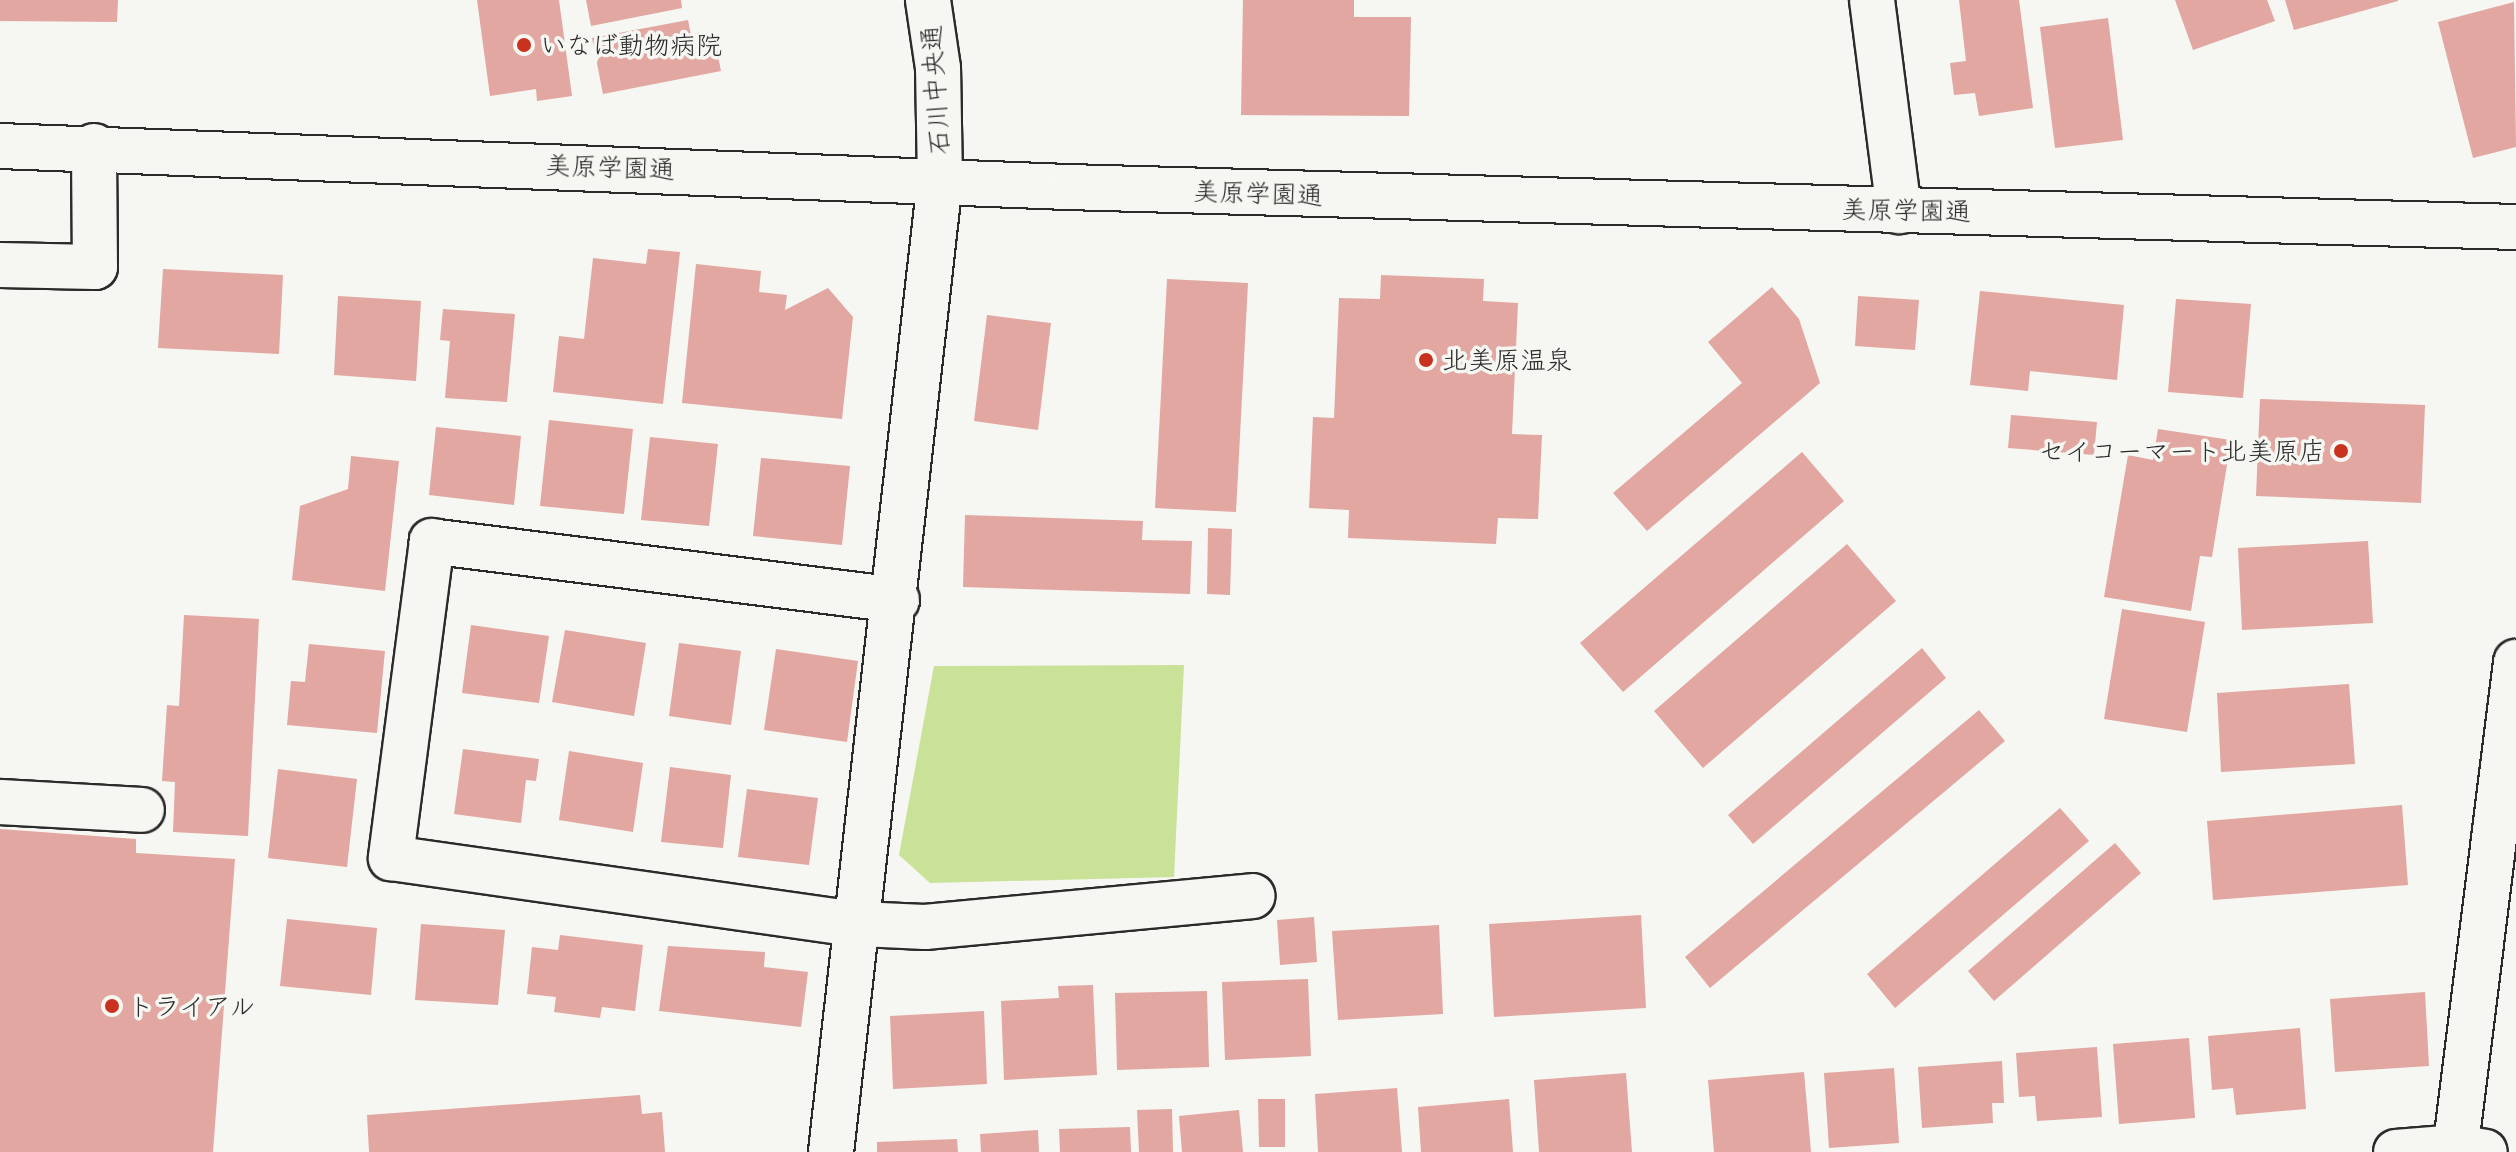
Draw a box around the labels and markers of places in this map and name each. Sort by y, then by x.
place label: いなば動物病院 [540,29,722,61]
marker: いなば動物病院 [515,36,533,54]
place label: 北美原温泉 [1442,344,1572,376]
marker: 北美原温泉 [1417,351,1435,369]
place label: セイコーマート北美原店 [2039,435,2325,467]
marker: セイコーマート北美原店 [2332,442,2350,460]
place label: トライアル [128,990,258,1022]
marker: トライアル [103,997,121,1015]

